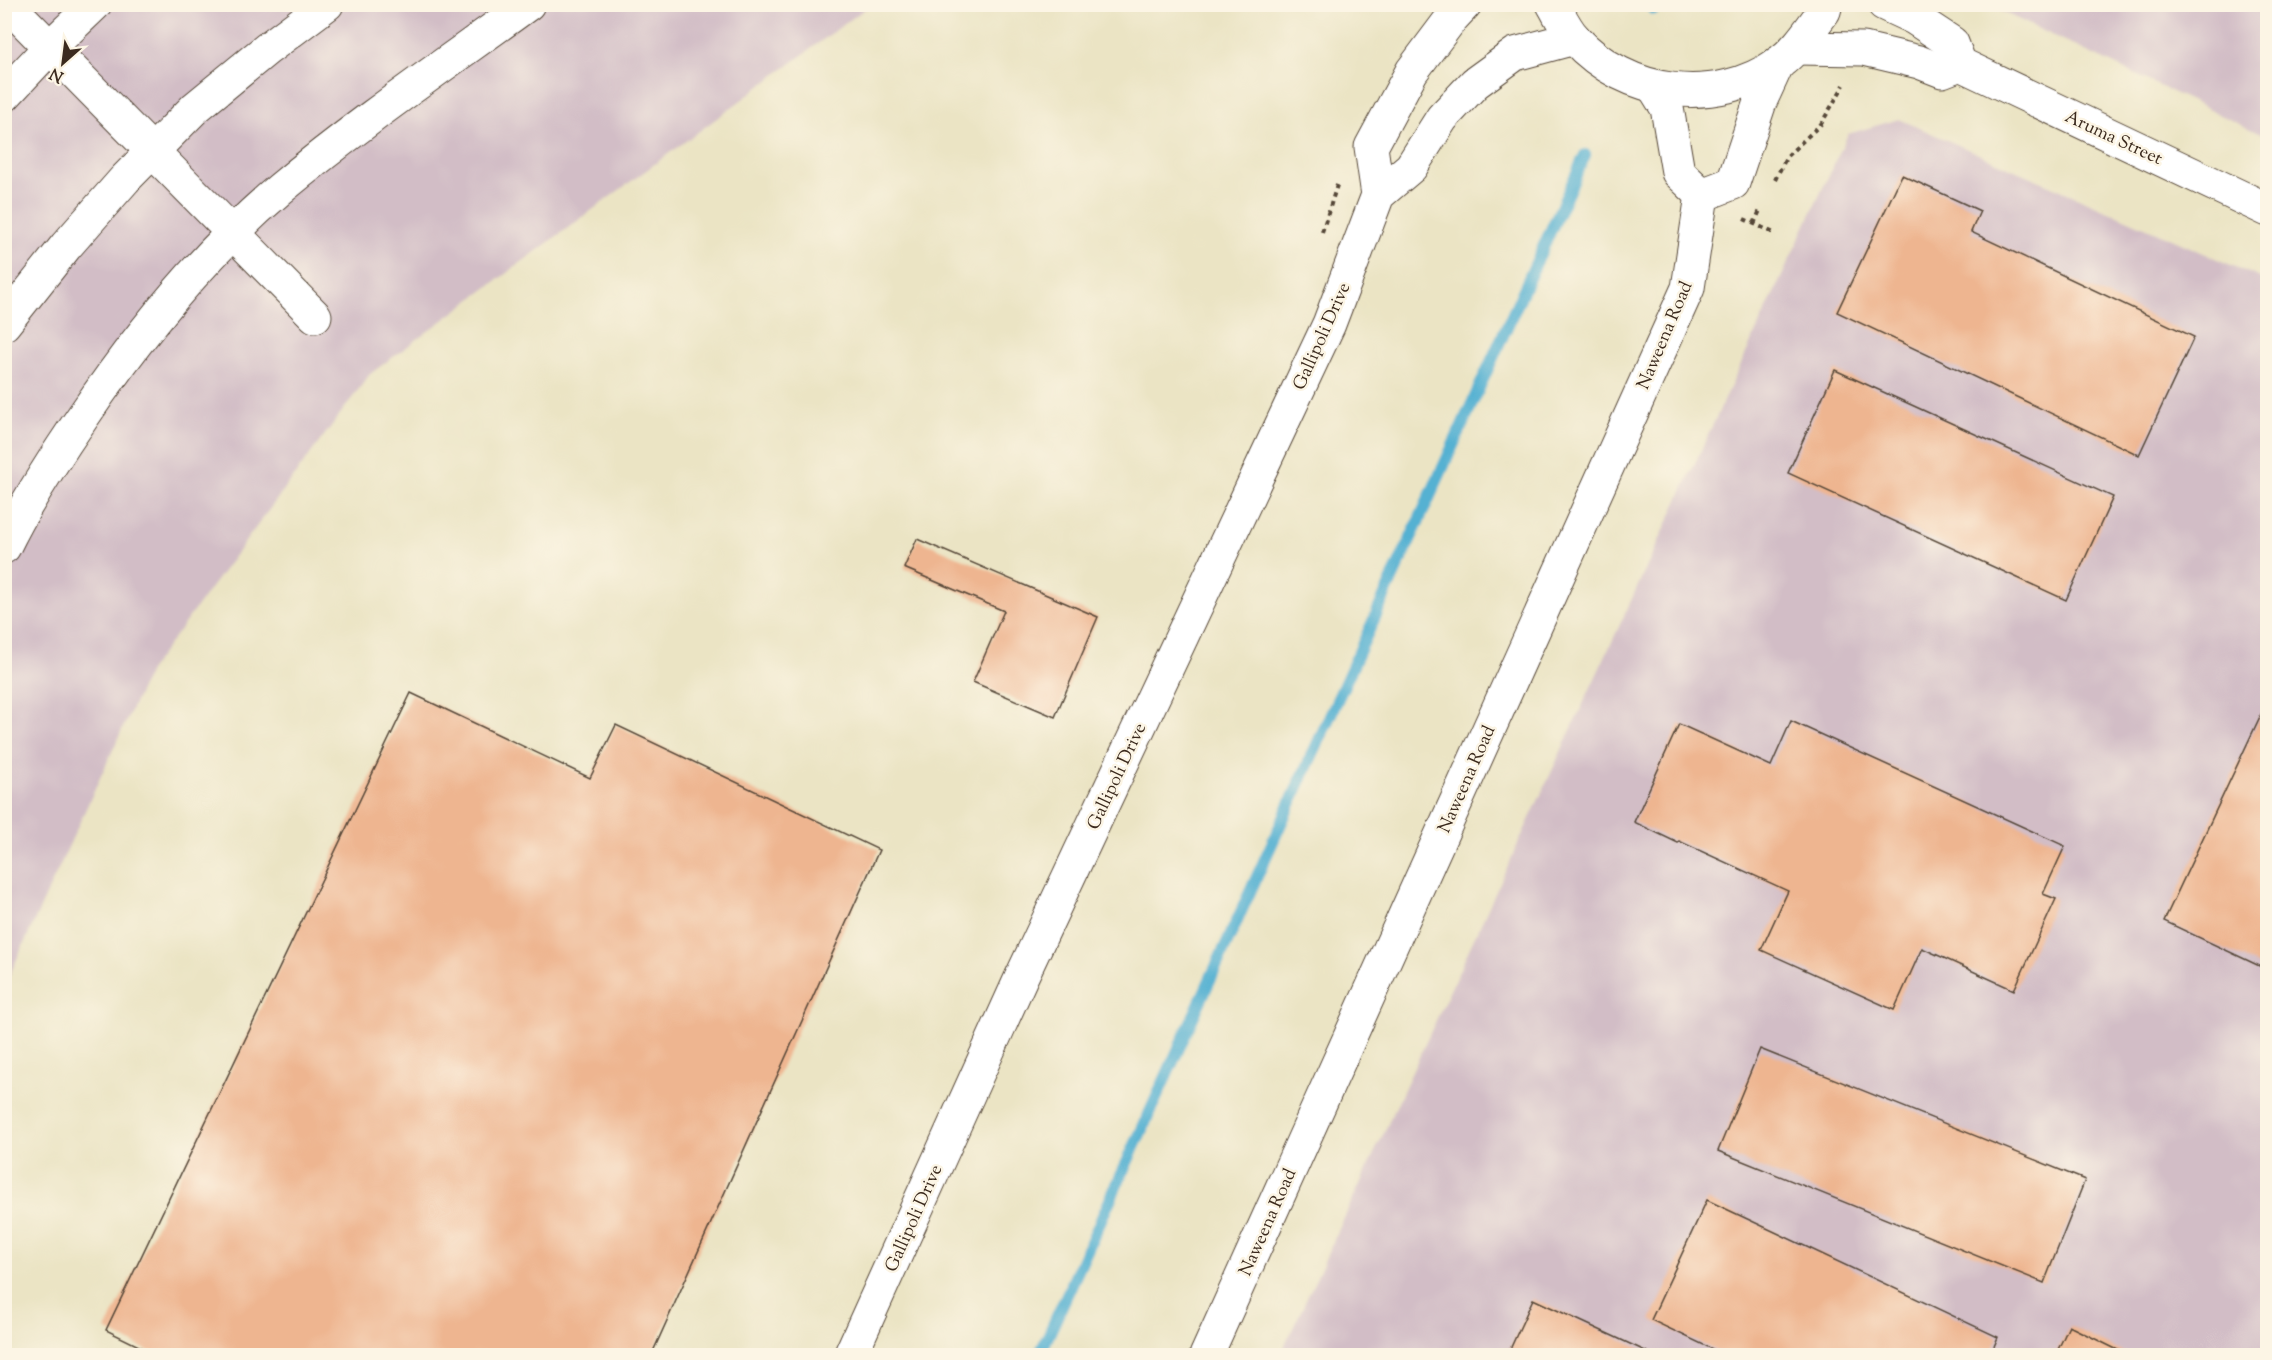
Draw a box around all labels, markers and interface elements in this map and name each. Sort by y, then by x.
north arrow [33,33,93,93]
text: N [46,61,68,87]
street label: Aruma Street [2060,105,2166,173]
street label: Naweena Road [1631,278,1700,394]
street label: Gallipoli Drive [1288,279,1358,395]
street label: Gallipoli Drive [1082,719,1154,835]
street label: Naweena Road [1433,722,1503,838]
street label: Gallipoli Drive [880,1161,950,1277]
street label: Naweena Road [1234,1165,1304,1281]

